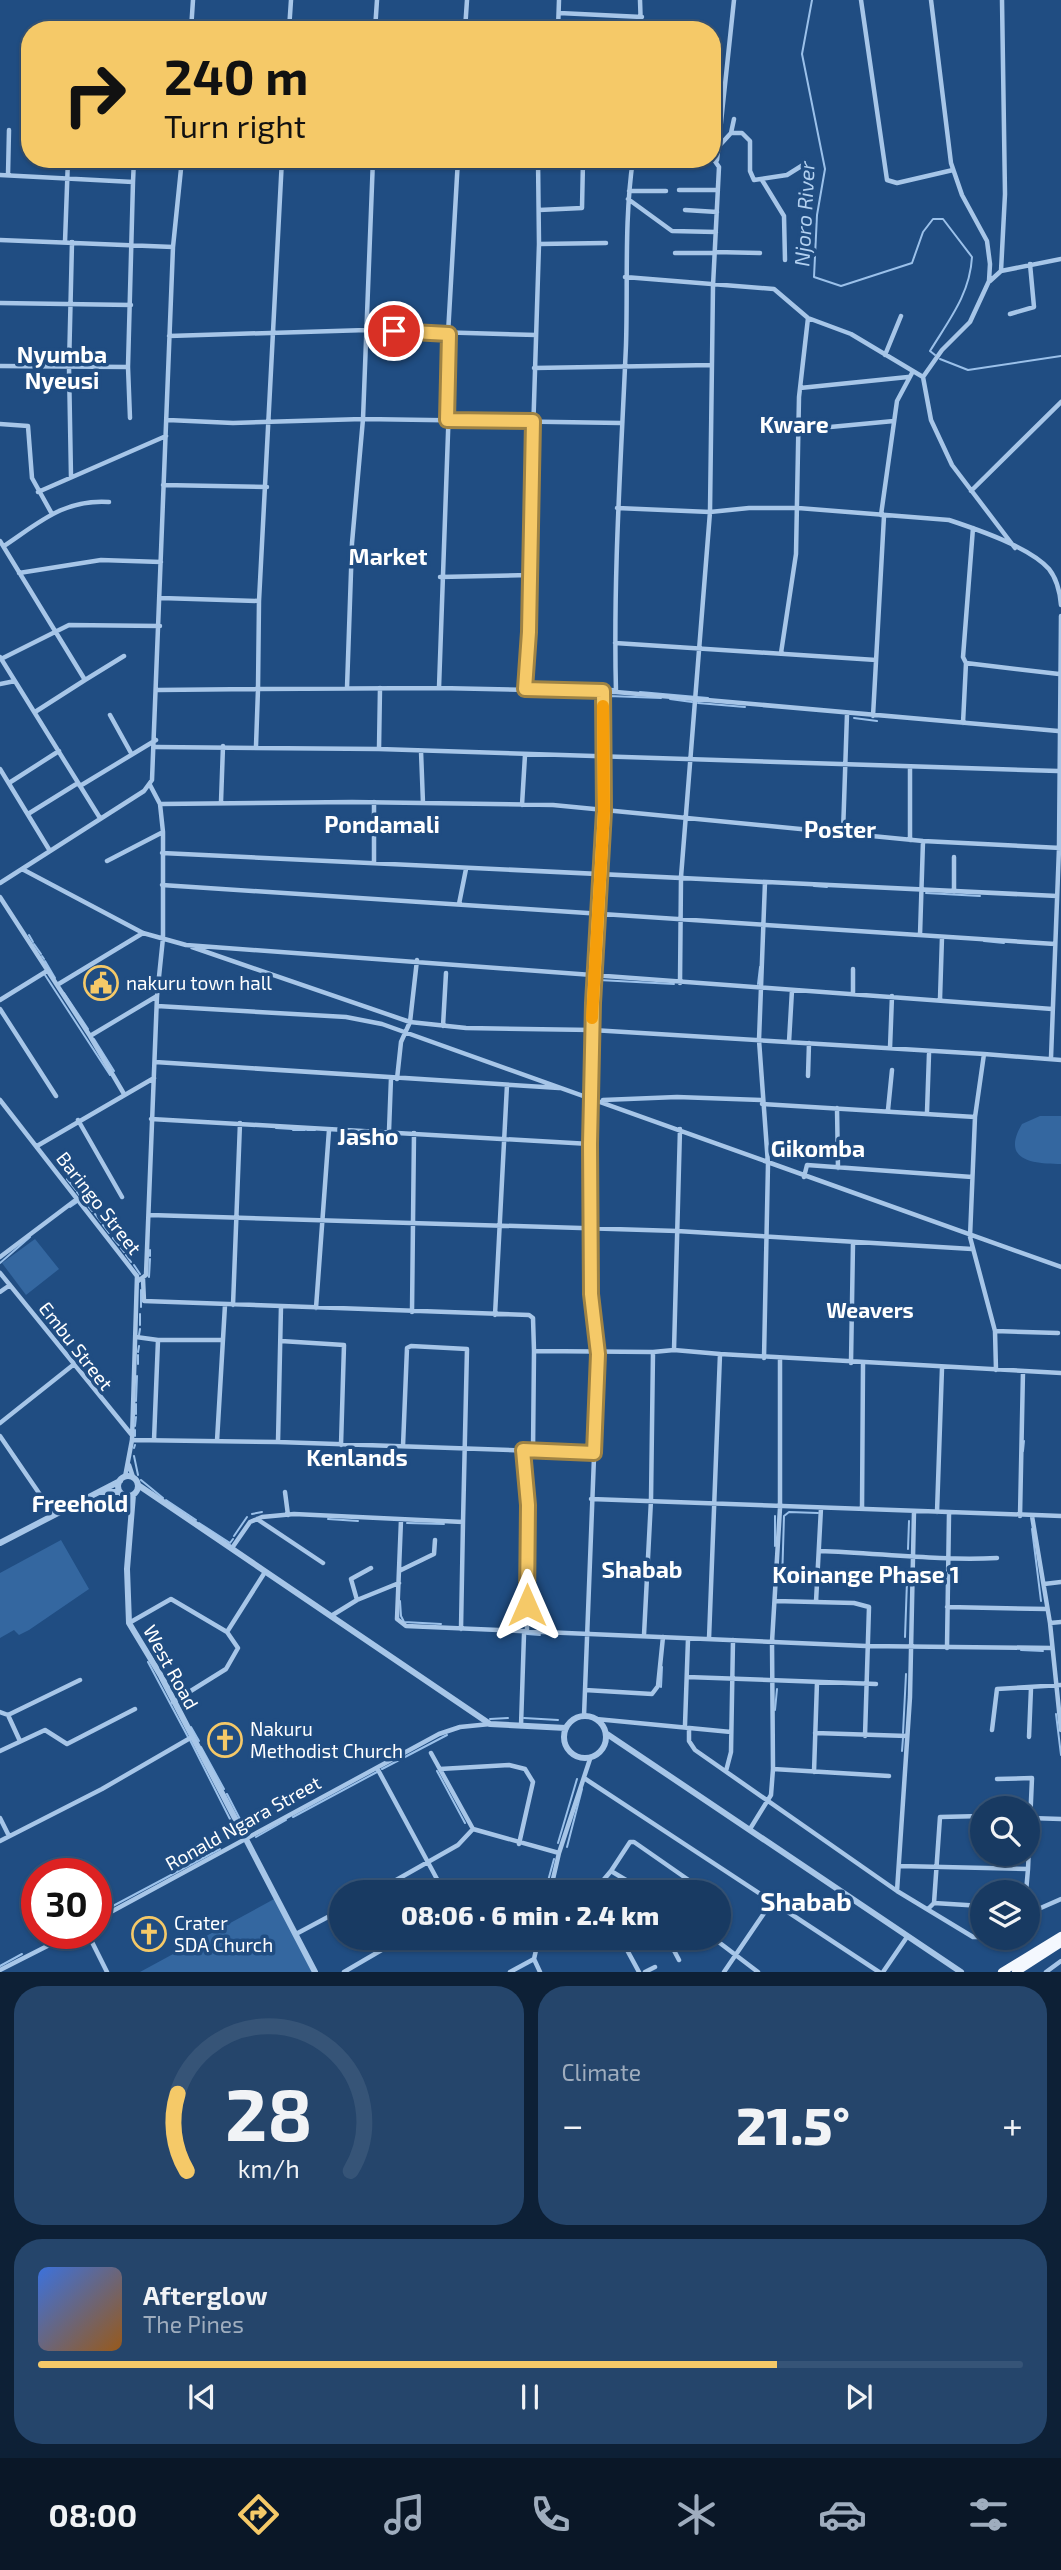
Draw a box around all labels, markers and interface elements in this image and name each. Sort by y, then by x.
text: 240 m [164,46,308,105]
icon: right [49,49,140,140]
text: Turn right [164,106,306,144]
water label: Njoro River [788,160,820,267]
pin [364,301,424,361]
icon: arrive [375,312,413,350]
district label: Nyumba Nyeusi [17,340,107,394]
district label: Kware [759,410,829,438]
district label: Market [349,542,427,570]
district label: Pondamali [324,810,440,838]
district label: Poster [804,815,876,843]
public building icon: nakuru town hall [82,964,120,1002]
place label: nakuru town hall [126,971,272,994]
district label: Jasho [337,1122,399,1150]
district label: Gikomba [771,1134,865,1162]
street label: Baringo Street [52,1147,147,1259]
street label: Embu Street [35,1297,118,1395]
district label: Weavers [826,1297,914,1322]
district label: Kenlands [306,1443,408,1471]
district label: Freehold [32,1489,128,1517]
district label: Shabab [602,1555,682,1583]
district label: Koinange Phase 1 [772,1560,960,1588]
position arrow [490,1568,564,1642]
street label: West Road [139,1621,204,1713]
place label: Nakuru Methodist Church [250,1717,403,1762]
church icon: Nakuru Methodist Church [206,1721,244,1759]
street label: Ronald Ngara Street [161,1770,324,1875]
map controls [970,1796,1040,1950]
button: search [970,1796,1040,1866]
speed limit sign: 30 [21,1858,112,1949]
button: layers [970,1880,1040,1950]
district label: Shabab [760,1885,852,1916]
text: 08:06 · 6 min · 2.4 km [401,1899,659,1930]
place label: Crater SDA Church [174,1911,273,1956]
church icon: Crater SDA Church [130,1915,168,1953]
text: Climate [562,2058,641,2086]
text: 28 [225,2069,313,2157]
text: 21.5° [736,2093,850,2155]
text: − [562,2101,584,2147]
text: + [1002,2101,1023,2147]
text: km/h [238,2153,300,2183]
text: Afterglow [143,2279,268,2310]
text: The Pines [143,2310,244,2338]
icon: previous [183,2378,221,2416]
icon: pause [511,2378,549,2416]
icon: next [840,2378,878,2416]
icon: directions [234,2490,283,2539]
icon: music [380,2490,429,2539]
icon: phone [526,2490,575,2539]
icon: climate [672,2490,721,2539]
icon: car [818,2490,867,2539]
icon: filters [964,2490,1013,2539]
text: 08:00 [48,2495,137,2533]

